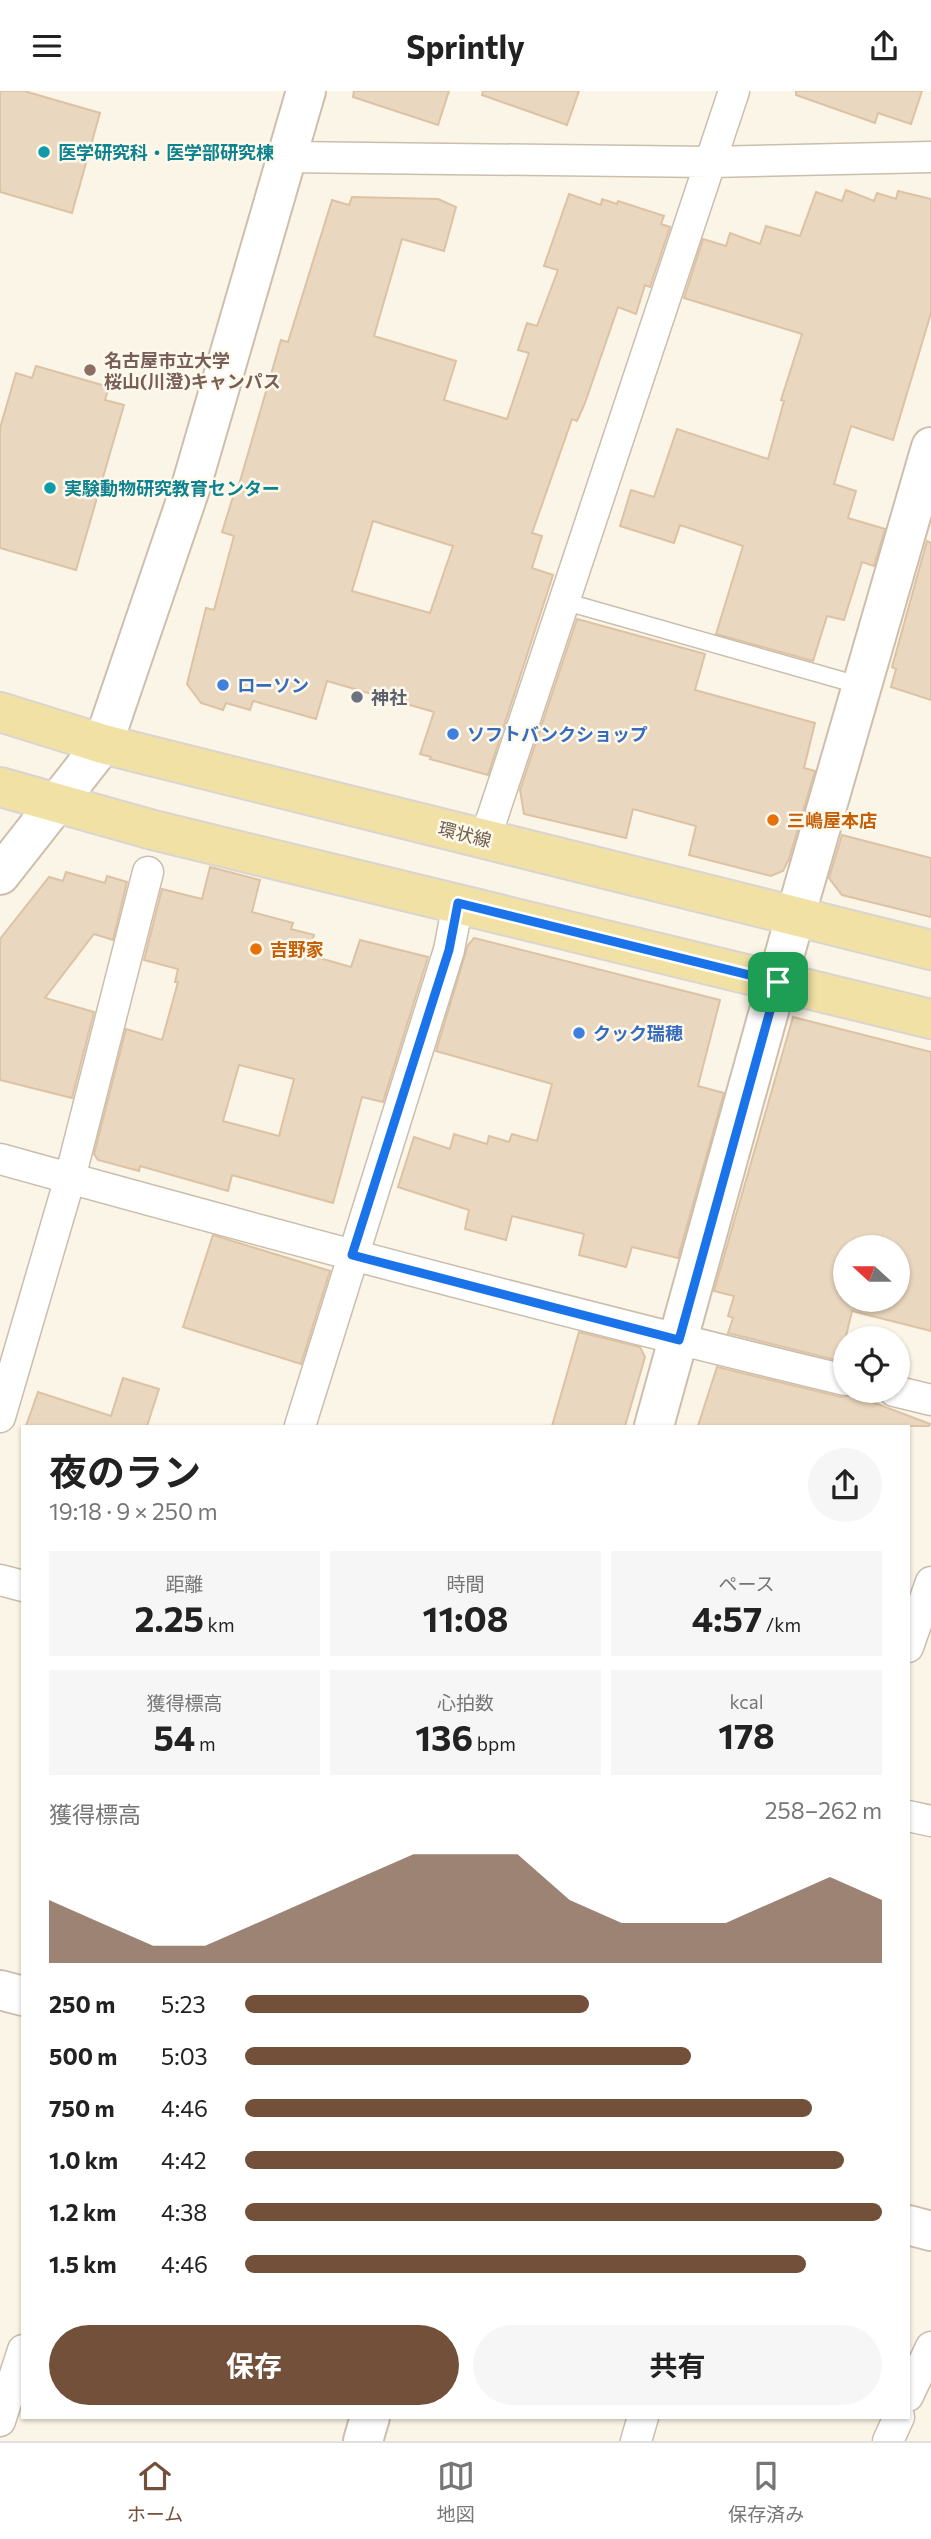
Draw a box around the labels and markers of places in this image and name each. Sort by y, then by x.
place label: 医学研究科・医学部研究棟 [58,141,274,163]
marker: 医学研究科・医学部研究棟 [36,144,52,160]
place label: 名古屋市立大学 桜山(川澄)キャンパス [104,349,281,392]
marker: 名古屋市立大学 桜山(川澄)キャンパス [82,362,98,378]
place label: 実験動物研究教育センター [64,477,280,499]
marker: 実験動物研究教育センター [42,480,58,496]
place label: ローソン [237,674,309,696]
marker: ローソン [215,677,231,693]
place label: 神社 [371,686,407,708]
marker: 神社 [349,689,365,705]
place label: ソフトバンクショップ [467,723,648,745]
marker: ソフトバンクショップ [445,726,461,742]
place label: 三嶋屋本店 [787,809,877,831]
marker: 三嶋屋本店 [765,812,781,828]
place label: 吉野家 [270,938,324,960]
marker: 吉野家 [248,941,264,957]
pin [748,952,808,1012]
place label: クック瑞穂 [593,1022,683,1044]
marker: クック瑞穂 [571,1025,587,1041]

